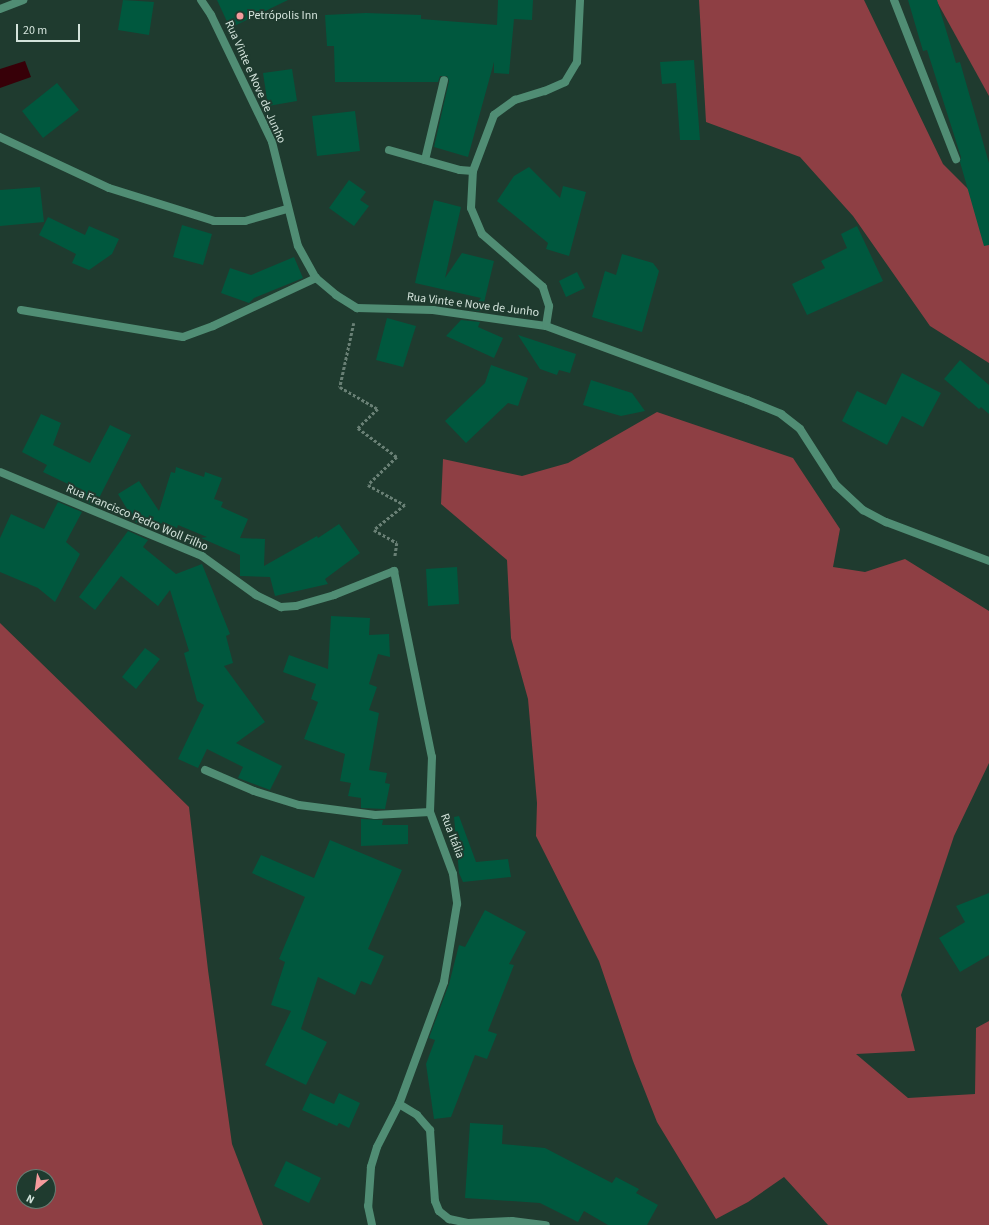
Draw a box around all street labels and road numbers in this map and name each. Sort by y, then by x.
street label: Rua Vinte e Nove de Junho [221,18,289,146]
street label: Rua Vinte e Nove de Junho [406,290,540,320]
street label: Rua Francisco Pedro Woll Filho [64,481,210,555]
street label: Rua Itália [437,812,467,860]

